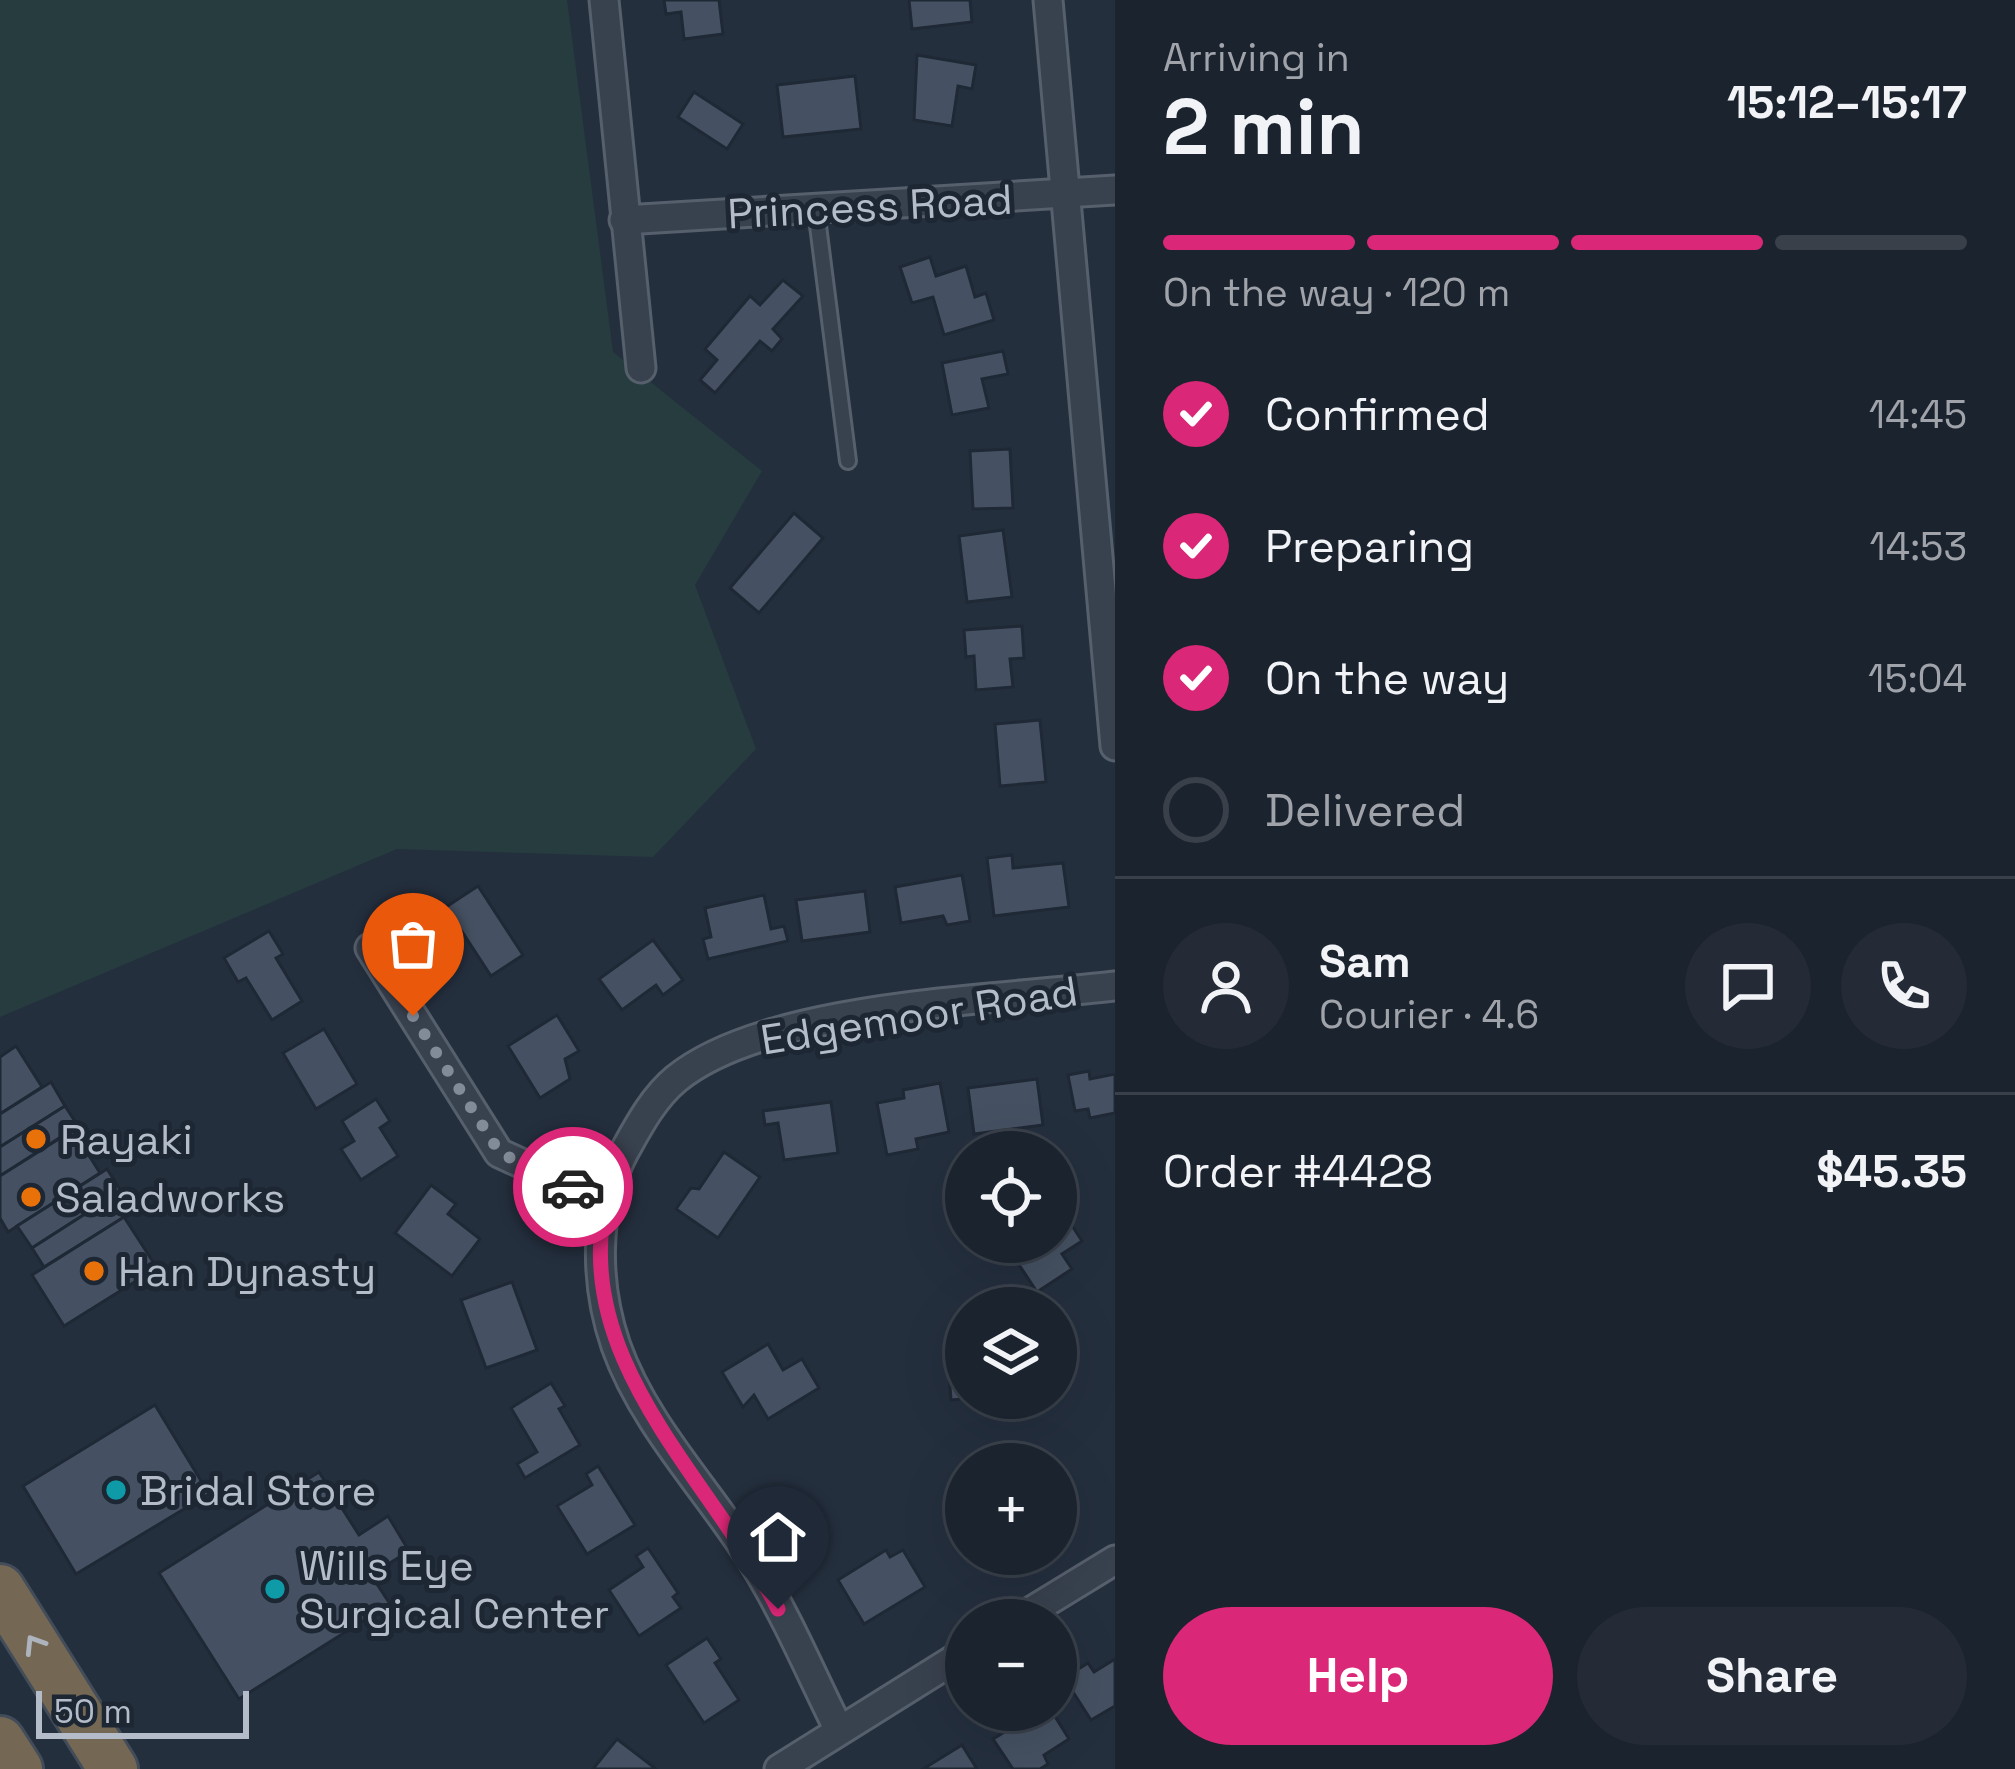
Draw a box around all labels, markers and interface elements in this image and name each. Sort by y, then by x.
text: Arriving in [1163,33,1350,82]
text: 15:12–15:17 [1727,74,1967,131]
text: 2 min [1163,77,1365,177]
street label: Princess Road [726,173,1014,240]
text: On the way · 120 m [1163,268,1510,317]
icon: check [1163,381,1229,447]
text: Confirmed [1265,386,1490,443]
text: 14:45 [1869,390,1967,439]
icon: check [1163,513,1229,579]
text: Preparing [1265,518,1474,575]
text: 14:53 [1870,522,1967,571]
icon: check [1163,645,1229,711]
text: On the way [1265,650,1509,707]
text: 15:04 [1868,654,1967,703]
text: Delivered [1265,782,1465,839]
pin [362,893,464,1016]
icon: bag [380,911,446,977]
button: person [1163,923,1289,1049]
button: chat [1685,923,1811,1049]
button: phone [1841,923,1967,1049]
text: Sam [1319,933,1411,990]
street label: Edgemoor Road [757,964,1081,1067]
text: Courier · 4.6 [1319,990,1539,1039]
place label: Rayaki [60,1113,193,1166]
marker: Rayaki [23,1126,49,1152]
courier [513,1127,633,1247]
map controls [945,1131,1077,1731]
button: locate [945,1131,1077,1263]
text: Order #4428 [1163,1143,1433,1200]
text: $45.35 [1816,1143,1967,1200]
icon: car [540,1154,606,1220]
place label: Saladworks [55,1171,285,1224]
marker: Saladworks [18,1184,44,1210]
place label: Han Dynasty [118,1245,376,1298]
marker: Han Dynasty [81,1258,107,1284]
button: layers [945,1287,1077,1419]
button: + [945,1443,1077,1575]
place label: Bridal Store [140,1464,376,1517]
marker: Bridal Store [103,1477,129,1503]
pin [727,1486,829,1609]
icon: home [745,1504,811,1570]
place label: Wills Eye Surgical Center [299,1539,609,1640]
marker: Wills Eye Surgical Center [262,1576,288,1602]
button: − [945,1599,1077,1731]
button: Help [1163,1607,1553,1745]
button: Share [1577,1607,1967,1745]
one-way arrow [26,1635,48,1657]
scale bar [36,1685,249,1738]
text: 50 m [54,1691,132,1733]

